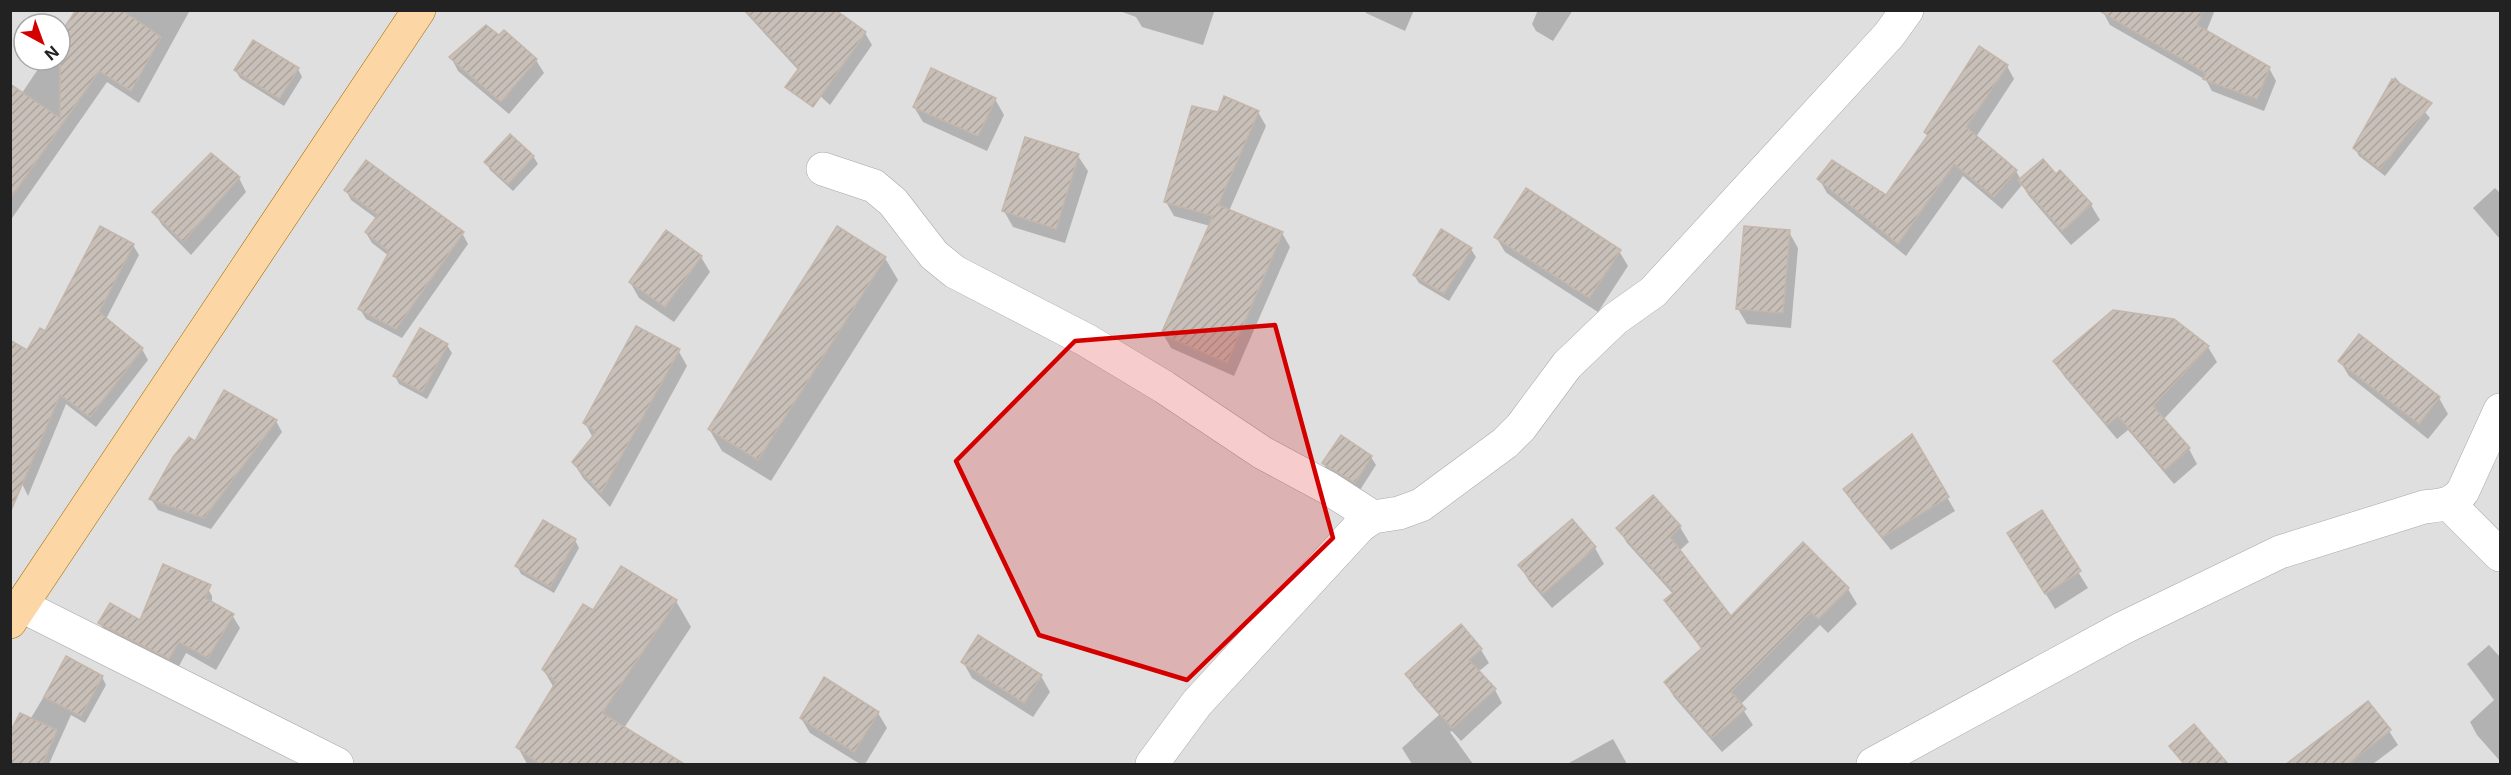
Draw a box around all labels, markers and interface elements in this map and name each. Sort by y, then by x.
north arrow [12,12,72,72]
text: N [41,42,63,65]

